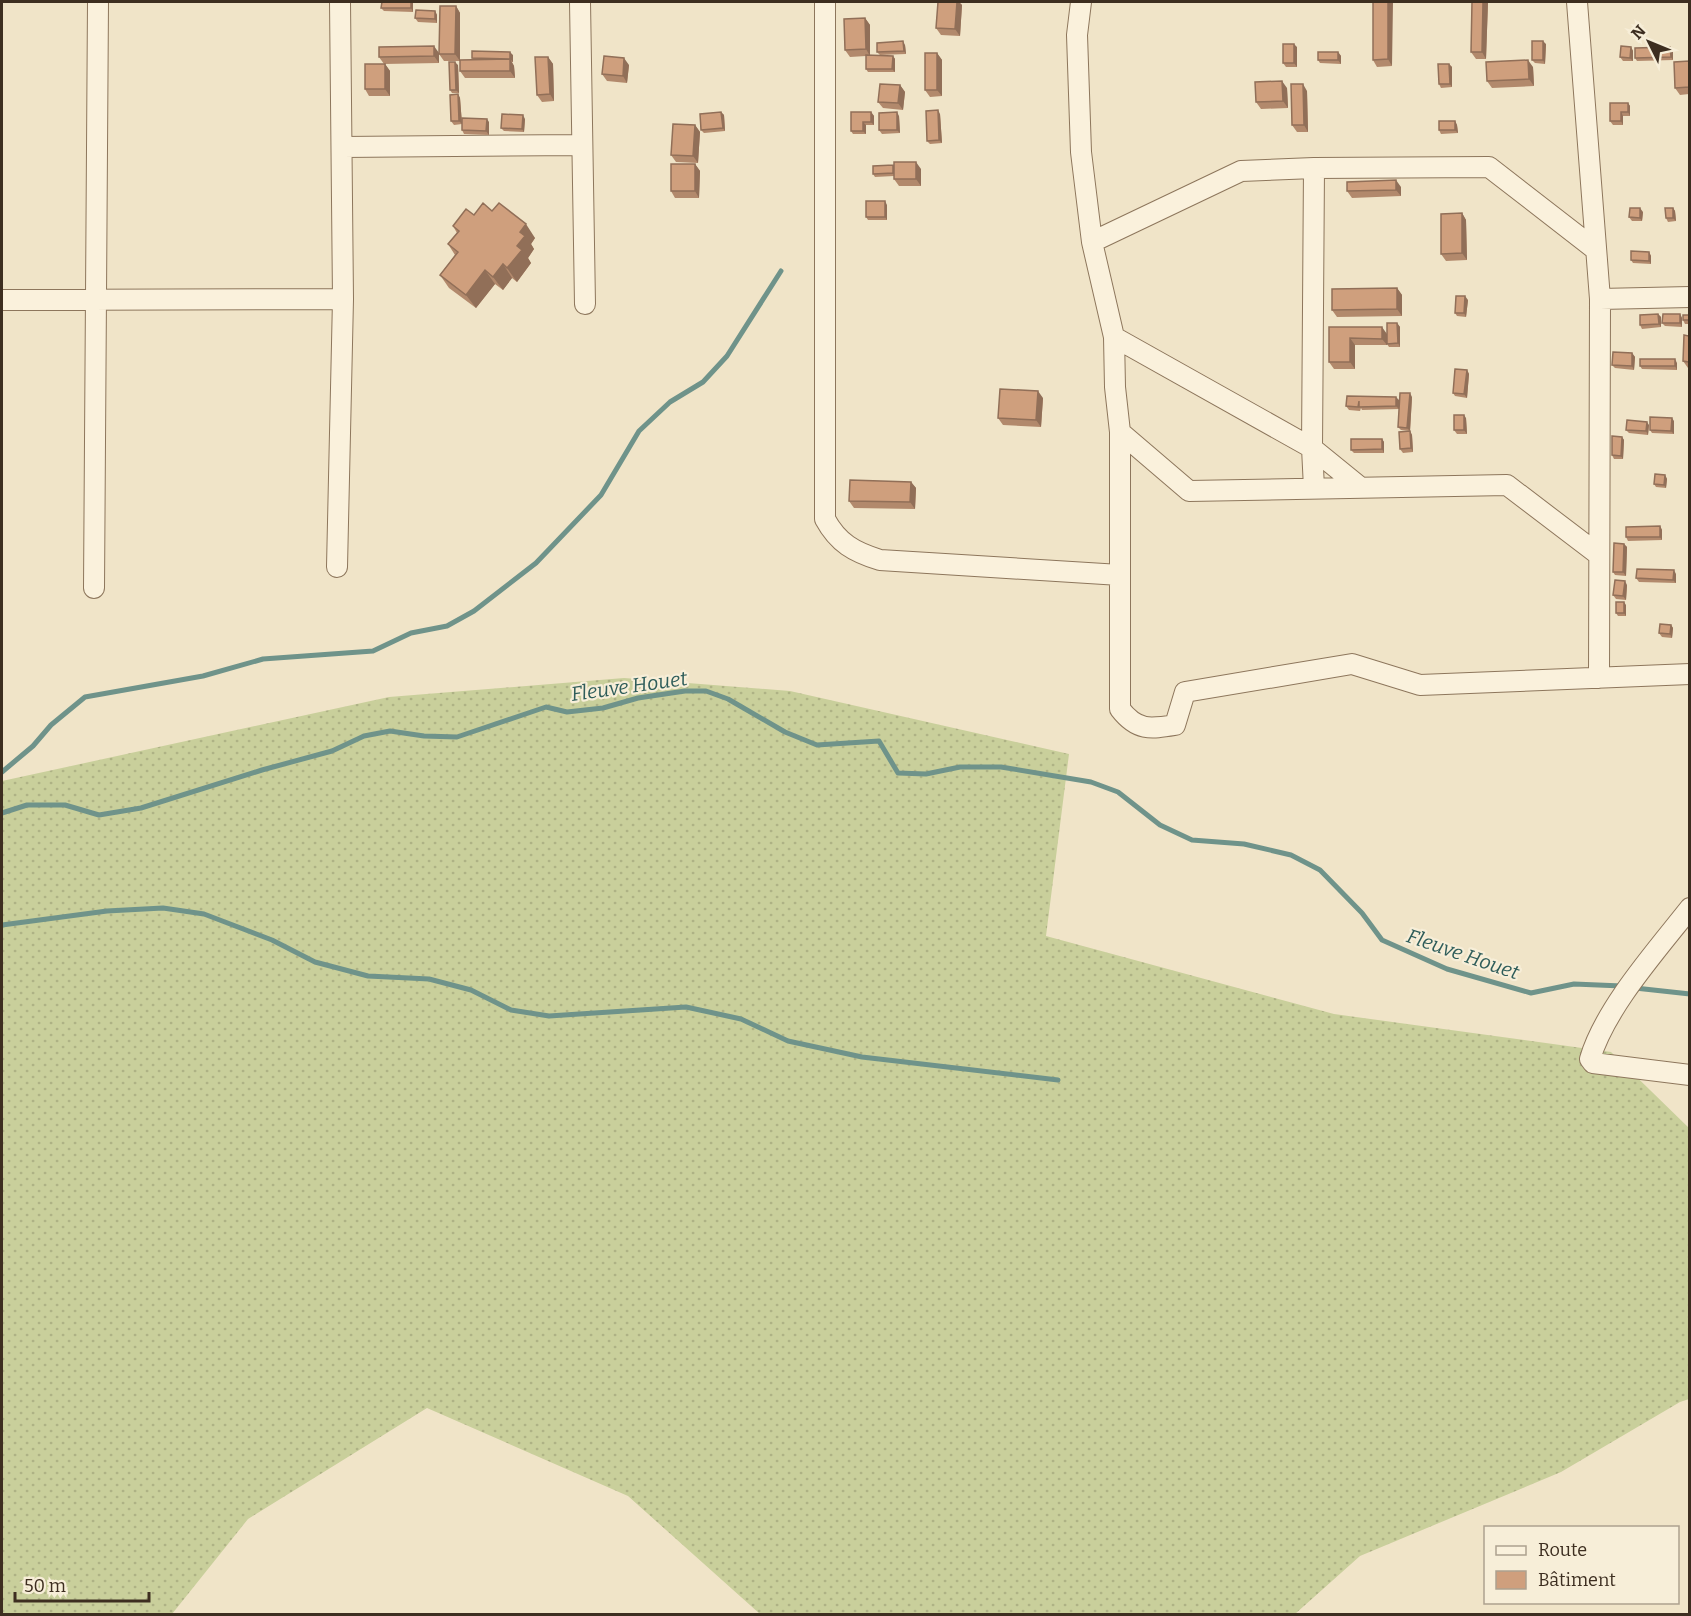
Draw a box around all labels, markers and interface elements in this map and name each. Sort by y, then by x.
north arrow [1619,12,1679,72]
text: N [1627,21,1650,43]
water label: Fleuve Houet [569,666,690,706]
water label: Fleuve Houet [1404,924,1523,985]
legend [1484,1526,1679,1604]
text: Route [1538,1539,1587,1561]
scale bar [15,1565,148,1603]
text: Bâtiment [1538,1569,1616,1591]
text: 50 m [24,1575,66,1597]

